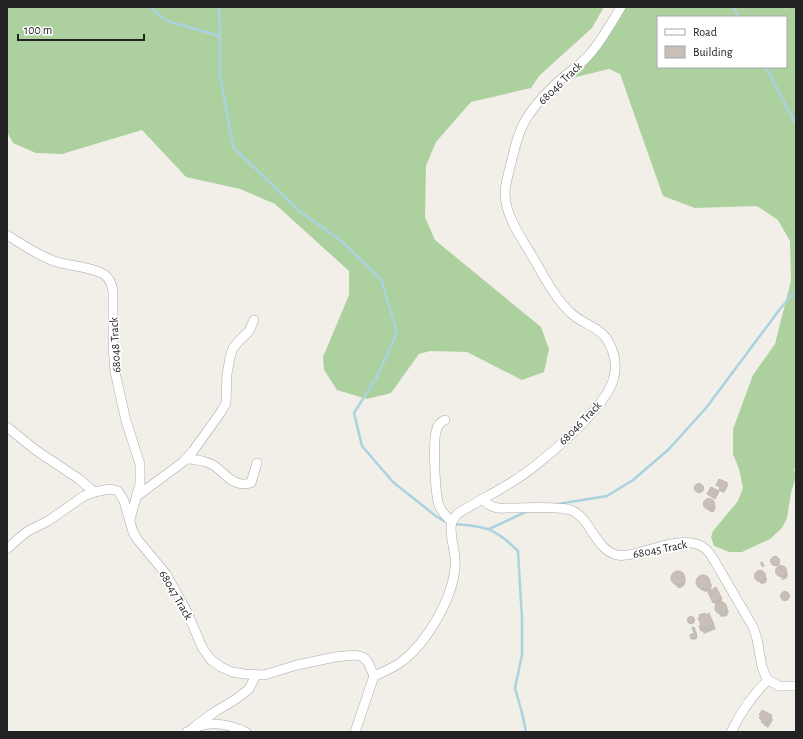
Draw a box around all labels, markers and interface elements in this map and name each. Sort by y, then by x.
scale bar [18,16,144,42]
legend [657,16,787,68]
text: 100 m [24,24,52,36]
text: Road [693,26,717,38]
text: Building [693,46,733,58]
street label: 68046 Track [536,59,585,107]
street label: 68048 Track [108,316,122,373]
street label: 68046 Track [556,398,604,447]
street label: 68045 Track [632,538,689,560]
street label: 68047 Track [157,568,195,622]

